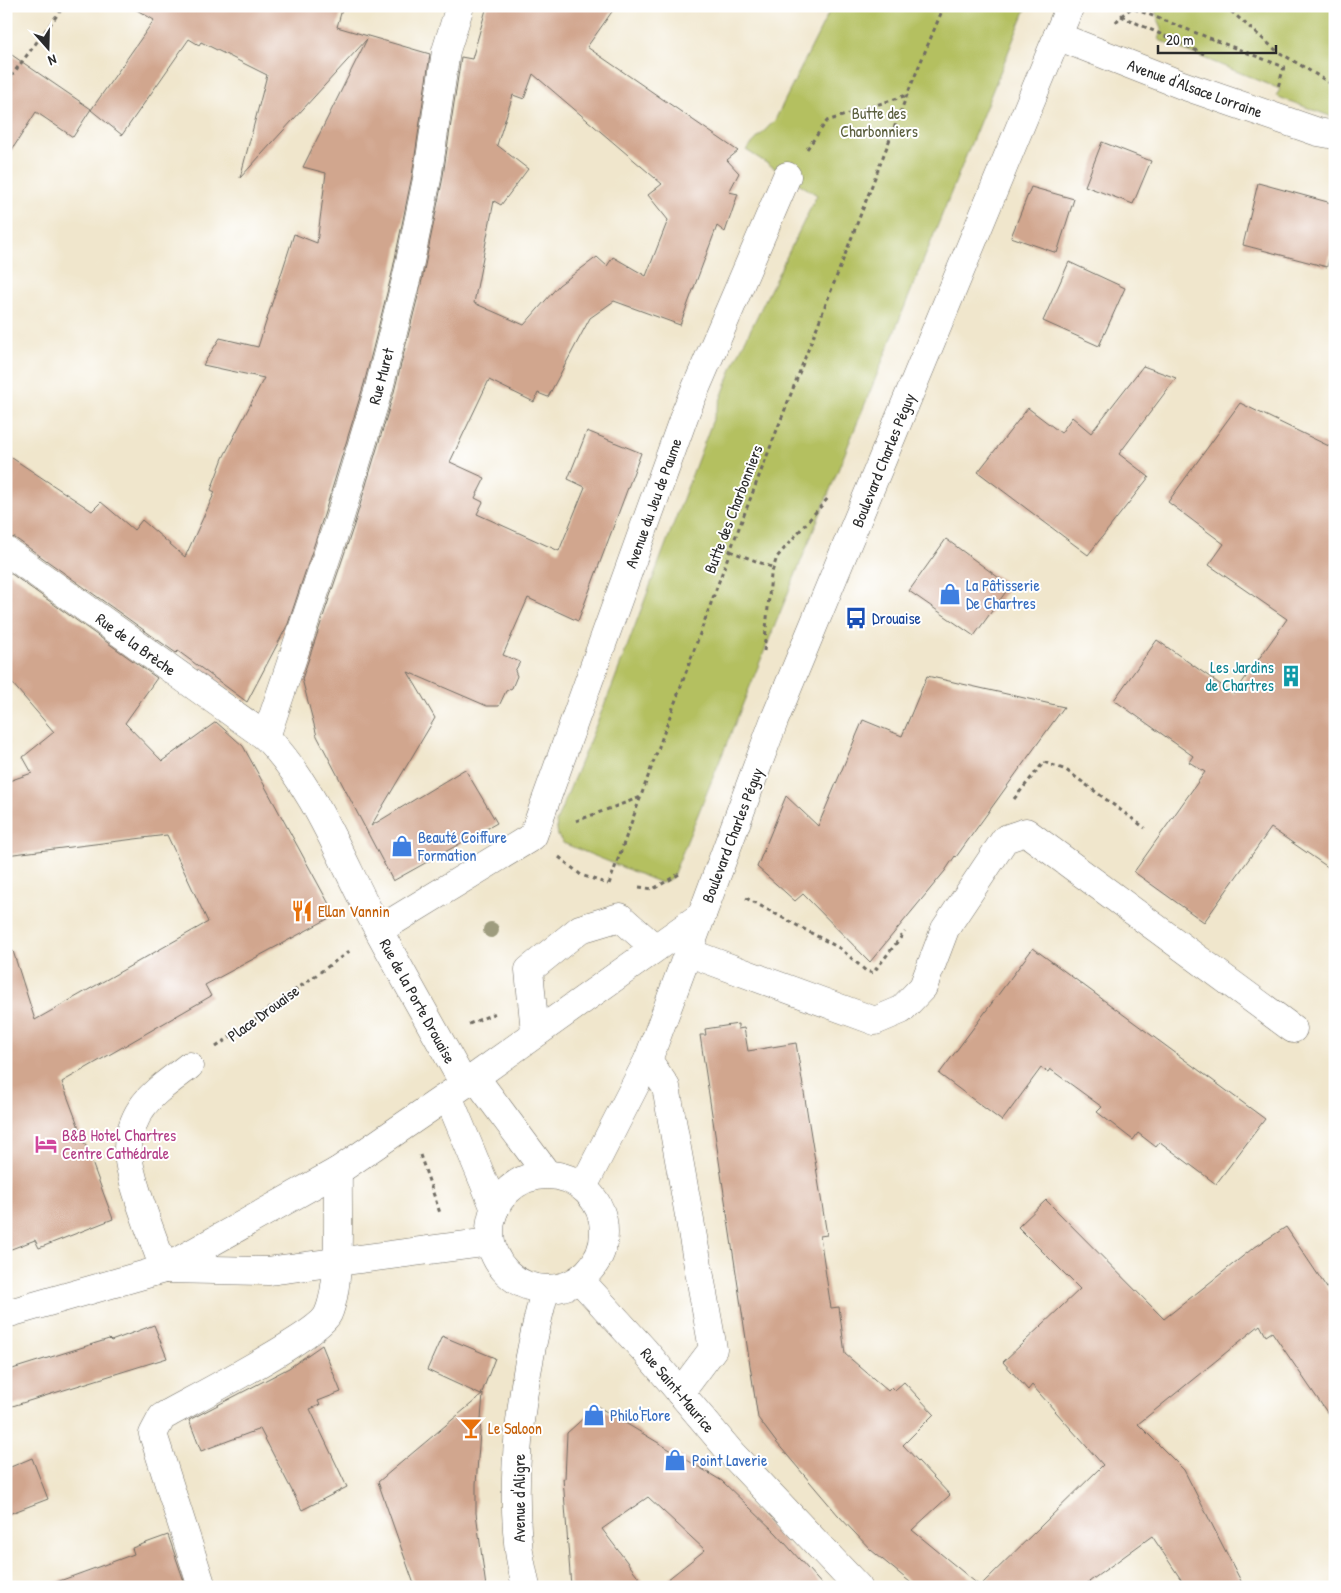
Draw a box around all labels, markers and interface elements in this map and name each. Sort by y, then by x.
north arrow [22,22,72,72]
scale bar [1158,22,1276,54]
text: 20 m [1166,29,1193,50]
text: N [45,50,59,71]
street label: Avenue d'Alsace Lorraine [1124,53,1266,123]
park label: Butte des Charbonniers [840,102,918,142]
street label: Rue Muret [363,345,399,407]
street label: Boulevard Charles Péguy [846,389,920,530]
street label: Avenue du Jeu de Paume [619,434,687,571]
street label: Butte des Charbonniers [698,442,768,576]
place label: La Pâtisserie De Chartres [966,574,1040,614]
shop icon: La Pâtisserie De Chartres [937,581,963,607]
bus stop icon: Drouaise [843,605,869,631]
street label: Rue de la Brèche [91,607,181,681]
place label: Drouaise [872,607,922,629]
place label: Les Jardins de Chartres [1206,656,1274,696]
building icon: Les Jardins de Chartres [1278,663,1304,689]
street label: Boulevard Charles Péguy [696,764,768,906]
place label: Beauté Coiffure Formation [417,826,507,866]
shop icon: Beauté Coiffure Formation [389,833,415,859]
restaurant icon: Ellan Vannin [289,898,315,924]
place label: Ellan Vannin [318,900,390,922]
street label: Rue de la Porte Drouaise [375,935,462,1068]
street label: Place Drouaise [223,979,304,1046]
place label: B&B Hotel Chartres Centre Cathédrale [62,1124,176,1164]
hotel icon: B&B Hotel Chartres Centre Cathédrale [33,1131,59,1157]
street label: Rue Saint-Maurice [636,1343,720,1438]
shop icon: Philo'Flore [581,1402,607,1428]
place label: Philo'Flore [610,1404,671,1426]
bar icon: Le Saloon [458,1415,484,1441]
place label: Le Saloon [488,1417,542,1439]
shop icon: Point Laverie [662,1447,688,1473]
place label: Point Laverie [692,1449,768,1471]
street label: Avenue d'Aligre [508,1453,530,1542]

